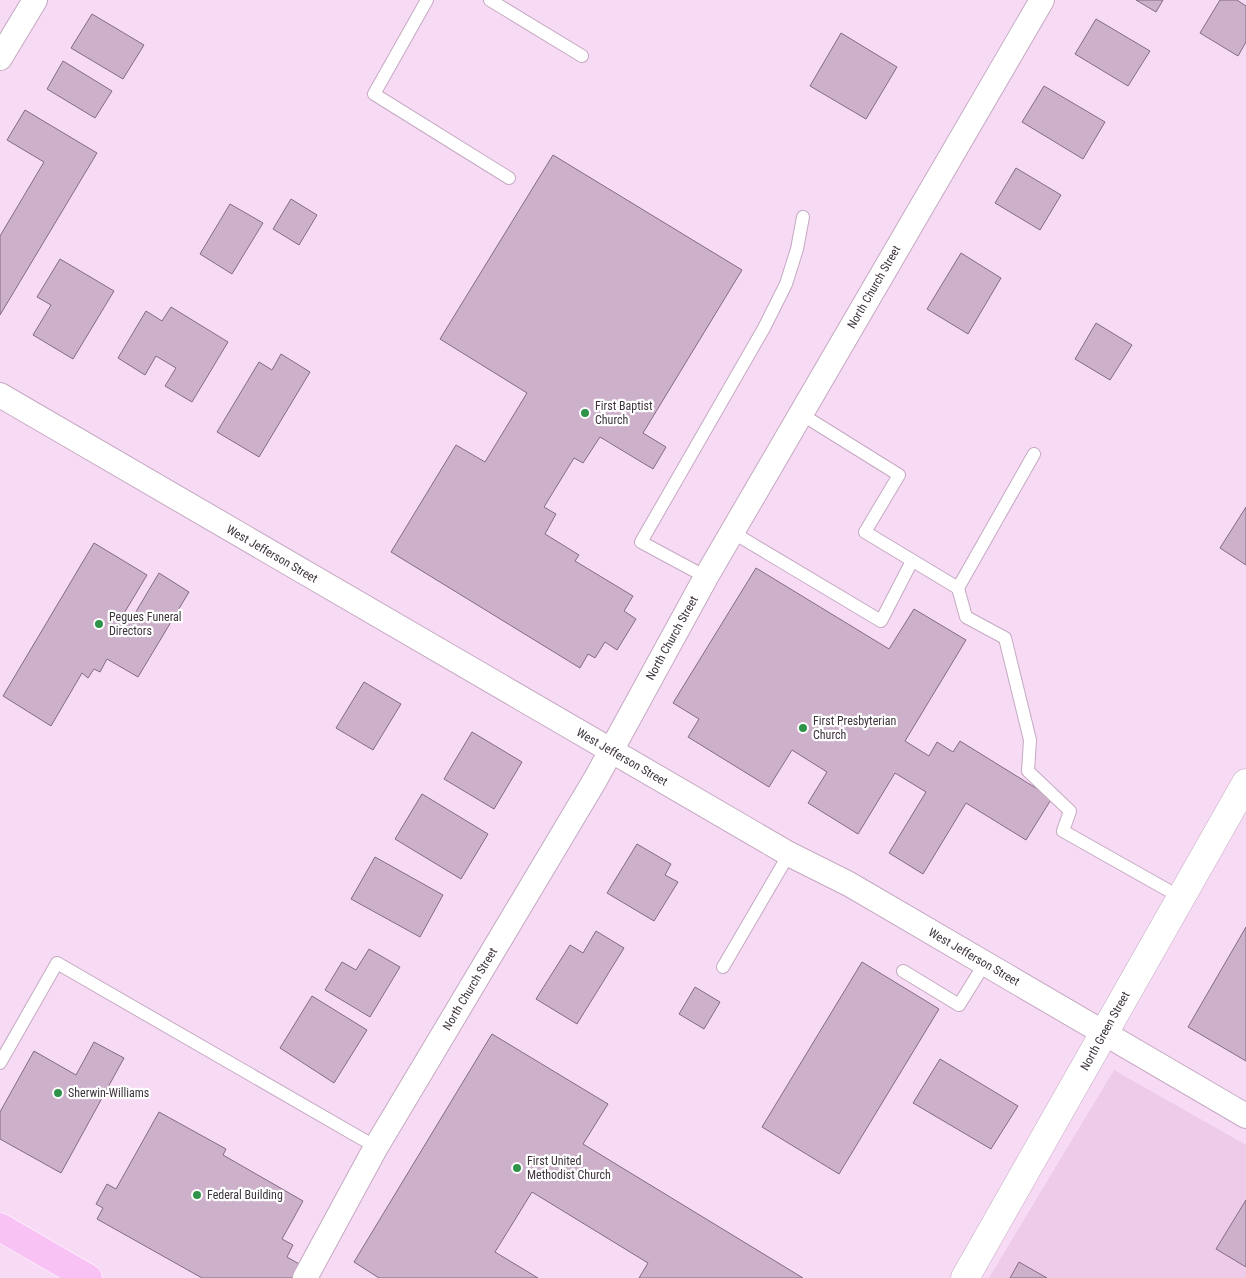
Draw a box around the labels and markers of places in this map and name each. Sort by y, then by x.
place label: First Baptist Church [595,399,653,427]
marker: First Baptist Church [579,407,591,419]
place label: Pegues Funeral Directors [109,610,182,638]
marker: Pegues Funeral Directors [93,618,105,630]
place label: First Presbyterian Church [813,714,896,742]
marker: First Presbyterian Church [797,722,809,734]
place label: Sherwin-Williams [68,1086,149,1100]
marker: Sherwin-Williams [52,1087,64,1099]
place label: First United Methodist Church [527,1154,611,1182]
marker: First United Methodist Church [511,1162,523,1174]
place label: Federal Building [207,1188,283,1202]
marker: Federal Building [191,1189,203,1201]

